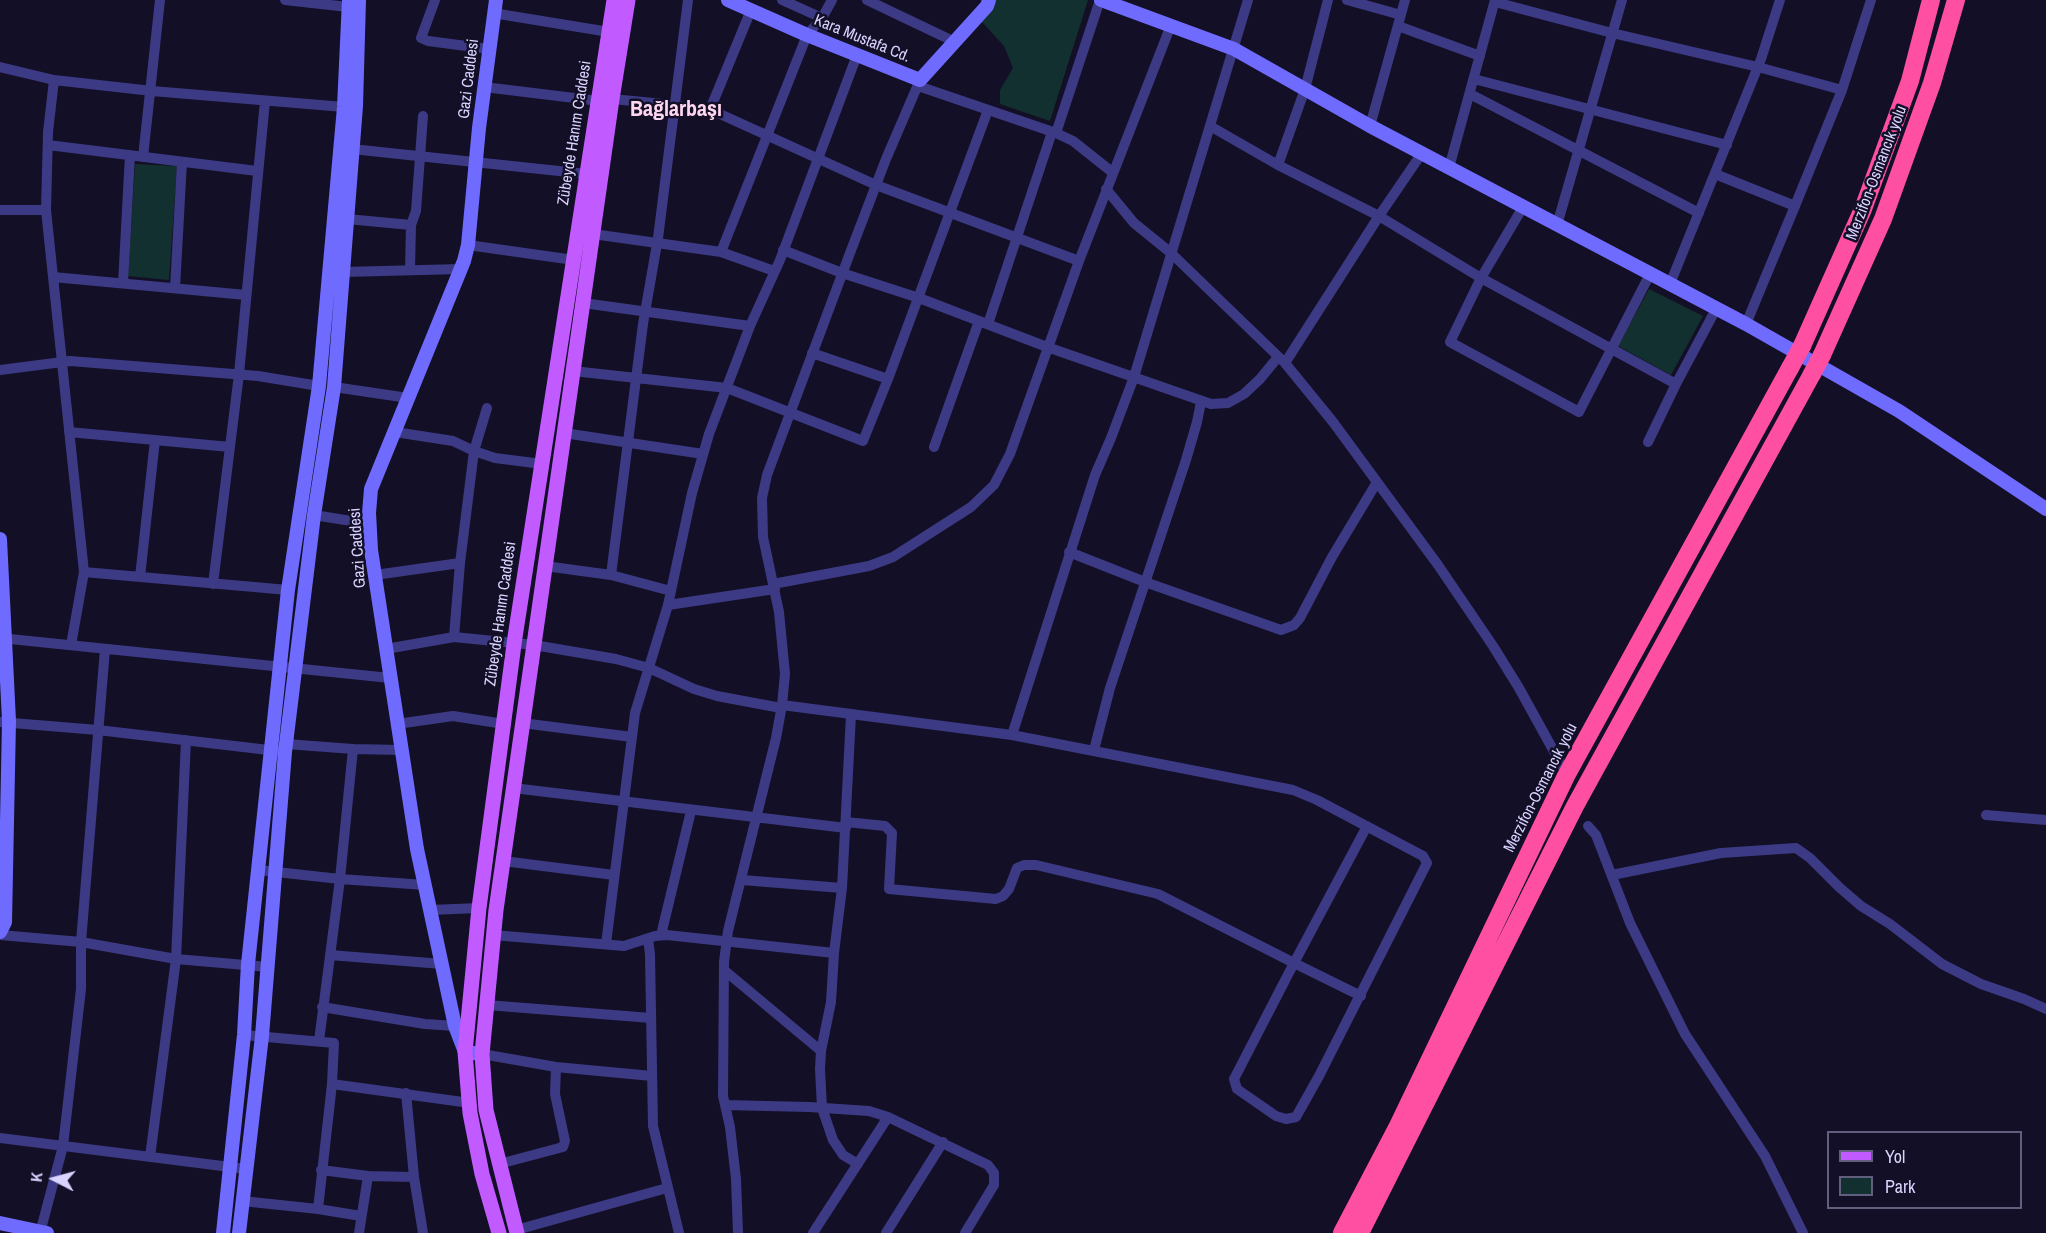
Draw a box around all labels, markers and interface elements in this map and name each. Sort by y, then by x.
street label: Kara Mustafa Cd. [811,11,913,67]
street label: Gazi Caddesi [455,38,483,120]
street label: Zübeyde Hanım Caddesi [554,59,596,207]
district label: Bağlarbaşı [630,97,722,123]
street label: Merzifon-Osmancık yolu [1843,103,1911,243]
street label: Gazi Caddesi [346,507,370,589]
street label: Zübeyde Hanım Caddesi [481,540,521,688]
street label: Merzifon-Osmancık yolu [1500,720,1582,856]
legend [1827,1131,2022,1209]
text: Yol [1885,1144,1905,1169]
north arrow [24,1149,84,1209]
text: K [25,1171,48,1183]
text: Park [1885,1174,1915,1199]

